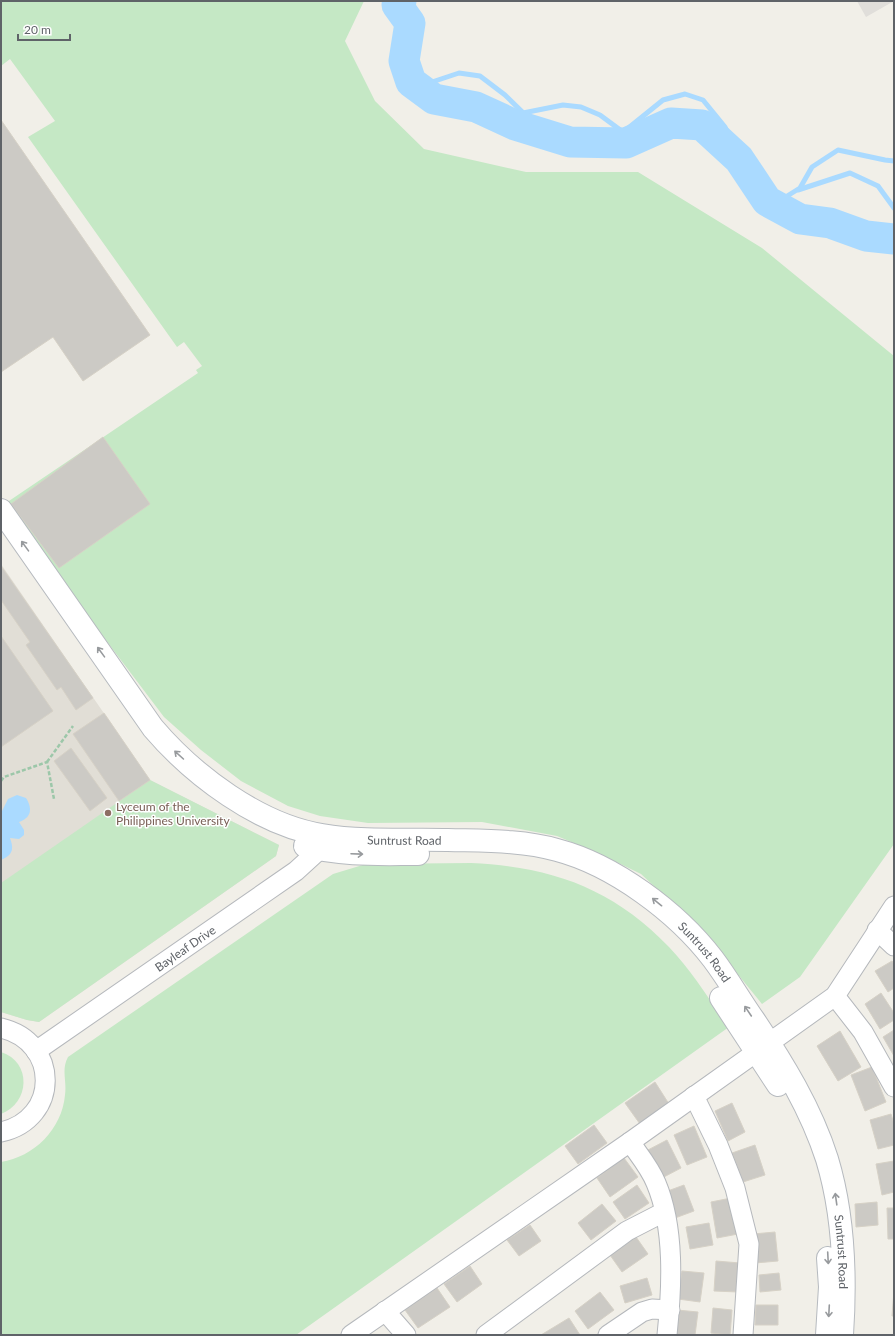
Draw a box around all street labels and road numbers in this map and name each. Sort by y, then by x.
street label: Suntrust Road [367,832,442,847]
street label: Suntrust Road [676,918,734,985]
street label: Bayleaf Drive [152,922,218,974]
street label: Suntrust Road [832,1214,851,1289]

